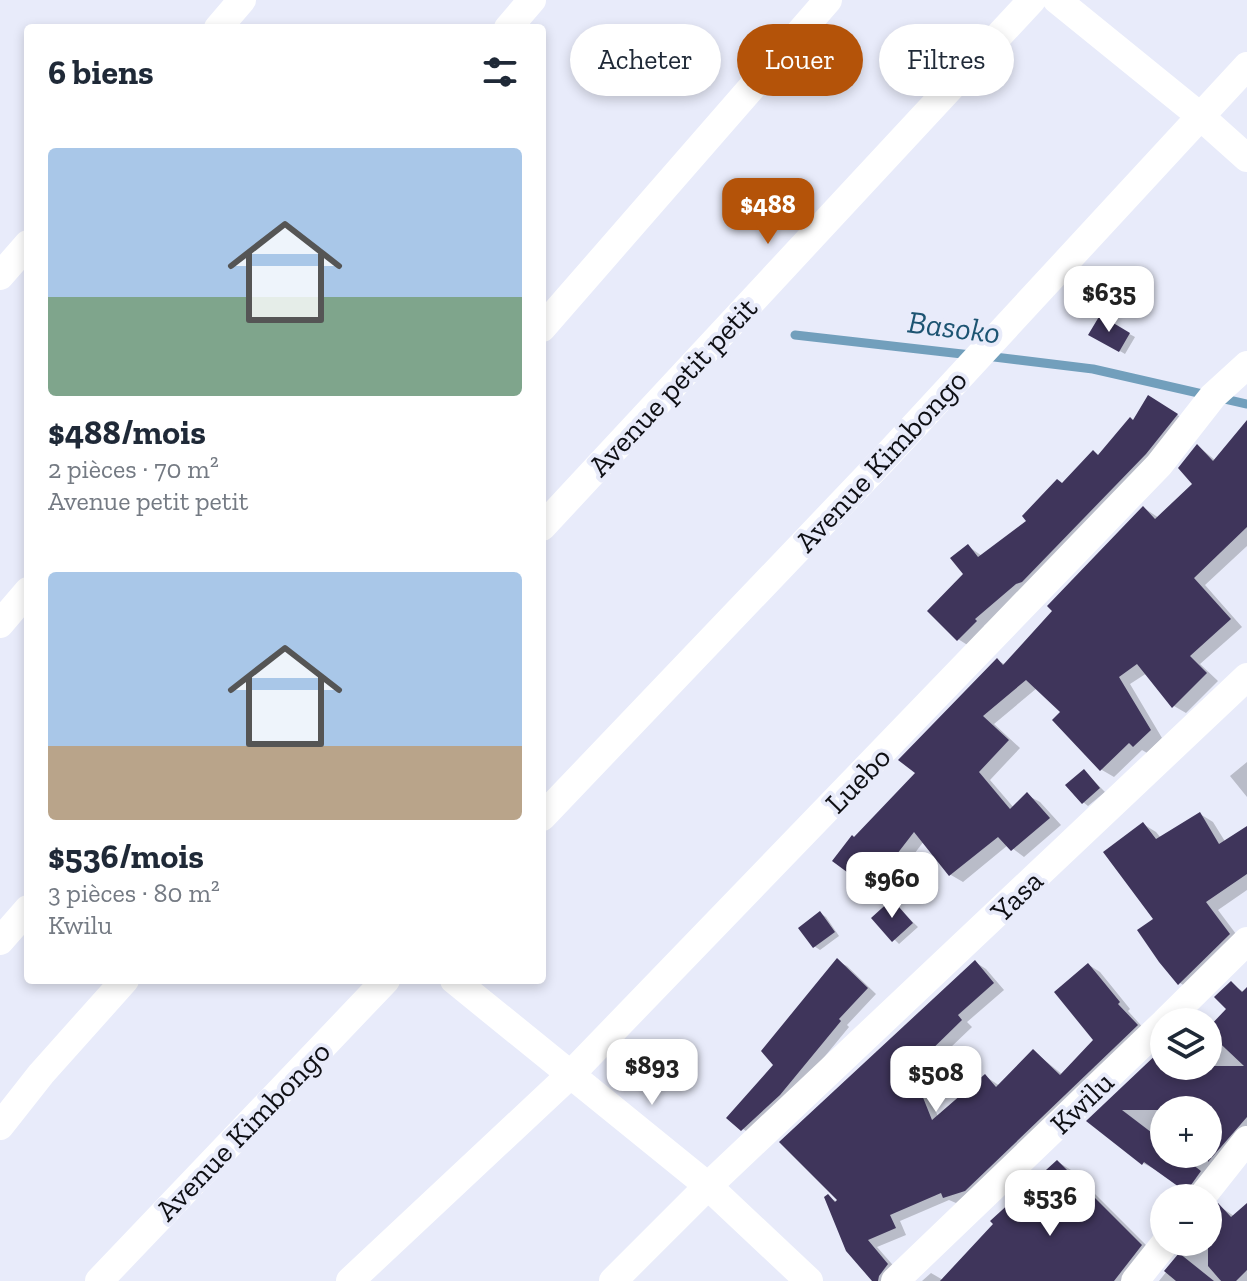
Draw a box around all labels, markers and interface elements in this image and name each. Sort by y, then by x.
chip: Acheter [570,24,721,96]
chip: Louer [737,24,863,96]
chip: Filtres [879,24,1014,96]
icon: filters [478,50,522,94]
text: 6 biens [48,52,154,93]
pin: $488 [721,178,815,246]
text: $488 [740,188,796,220]
icon: home [213,200,357,344]
pin: $635 [1062,266,1156,334]
text: $635 [1082,276,1136,308]
street label: Avenue petit petit [581,290,765,484]
water label: Basoko [906,302,1002,352]
street label: Avenue Kimbongo [787,362,975,560]
text: $488/mois [48,412,206,453]
text: 2 pièces · 70 m² [48,453,219,485]
text: Avenue petit petit [48,485,248,517]
icon: home [213,624,357,768]
street label: Luebo [818,739,898,821]
text: $536/mois [48,836,204,877]
pin: $960 [845,852,939,920]
text: $960 [864,862,920,894]
street label: Yasa [983,863,1051,930]
text: 3 pièces · 80 m² [48,877,220,909]
text: Kwilu [48,909,112,941]
map controls [1150,1008,1222,1256]
button: layers [1150,1008,1222,1080]
street label: Avenue Kimbongo [148,1034,338,1228]
pin: $893 [605,1039,699,1107]
pin: $508 [889,1046,983,1114]
text: $893 [625,1049,679,1081]
text: $508 [908,1056,964,1088]
street label: Kwilu [1043,1064,1121,1142]
button: + [1150,1096,1222,1168]
pin: $536 [1003,1170,1097,1238]
text: $536 [1023,1180,1077,1212]
button: − [1150,1184,1222,1256]

